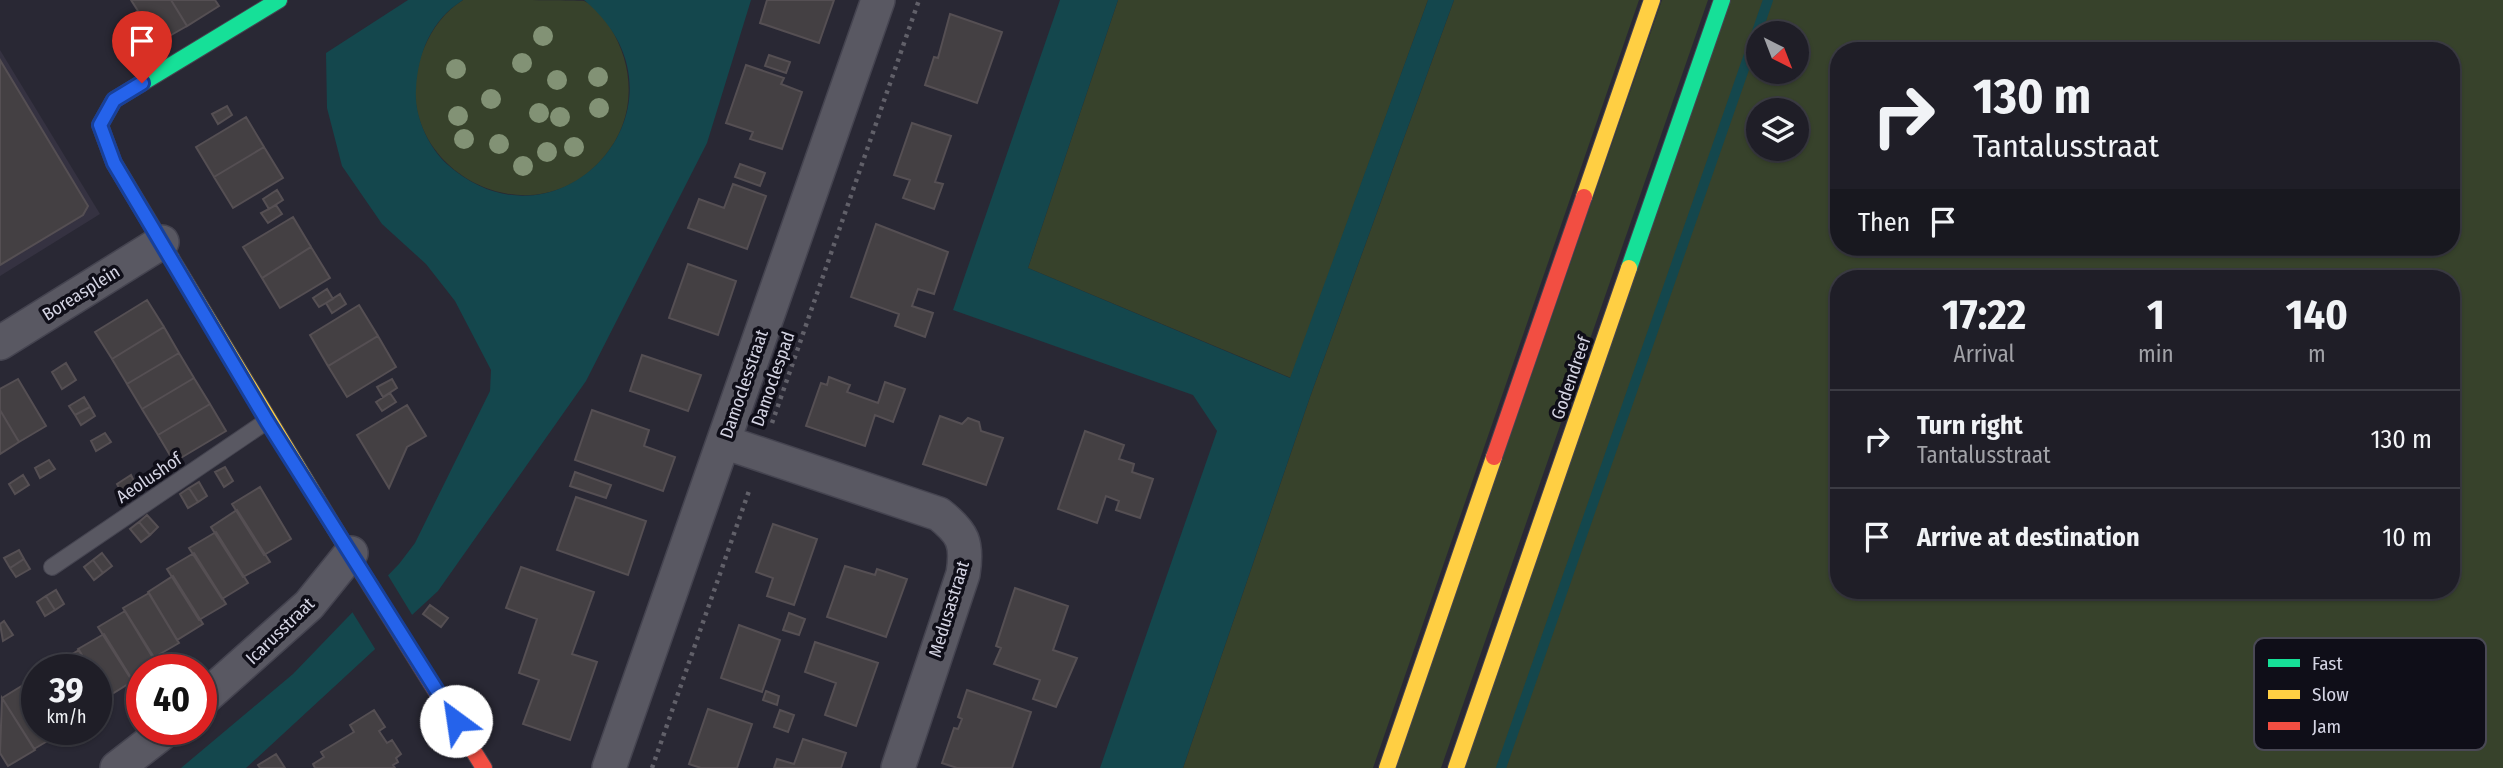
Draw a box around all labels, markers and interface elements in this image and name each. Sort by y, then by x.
pin [112,11,172,83]
north arrow [1746,21,1810,84]
map controls [1746,21,1809,161]
icon: arrive [123,22,161,60]
text: 130 m [1973,67,2091,126]
icon: right [1858,70,1949,161]
button: layers [1746,98,1809,161]
text: Tantalusstraat [1973,127,2159,165]
icon: arrive [1924,203,1962,241]
text: Then [1858,207,1910,238]
street label: Boreasplein [38,261,124,325]
text: 17:22 [1942,290,2026,340]
text: 1 [2147,290,2165,340]
text: 140 [2286,290,2348,340]
street label: Damoclesstraat [715,326,773,441]
street label: Damoclespad [746,329,800,429]
street label: Godendreef [1547,332,1596,422]
text: Arrival [1954,340,2015,368]
text: min [2138,340,2174,368]
text: m [2308,340,2326,368]
text: Turn right [1917,410,2023,441]
icon: right [1858,420,1896,458]
text: 130 m [2370,424,2432,455]
text: Tantalusstraat [1917,441,2051,469]
street label: Aeolushof [112,447,187,508]
icon: arrive [1858,518,1896,556]
text: Arrive at destination [1917,522,2140,553]
text: 10 m [2382,522,2432,553]
street label: Medusastraat [924,558,974,660]
street label: Icarusstraat [241,593,319,669]
legend [2254,638,2486,750]
text: Fast [2312,652,2343,675]
speed limit sign: 40 [126,654,217,745]
text: 39 [49,669,84,711]
text: Slow [2312,683,2349,706]
position arrow [419,684,493,758]
text: km/h [46,706,87,728]
text: Jam [2312,715,2341,738]

